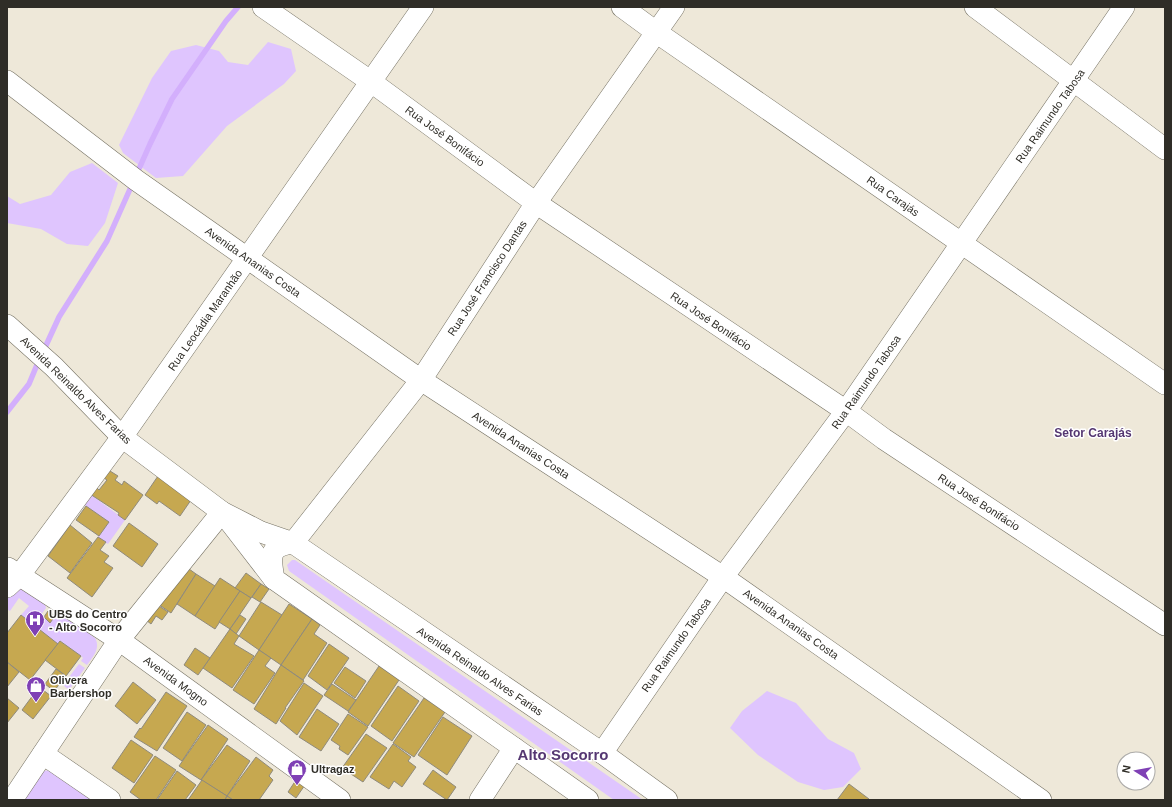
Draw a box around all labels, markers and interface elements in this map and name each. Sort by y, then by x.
street label: Rua Raimundo Tabosa [1013,66,1087,165]
street label: Rua José Bonifácio [403,103,487,169]
street label: Rua Carajás [865,174,922,219]
street label: Rua José Francisco Dantas [445,218,529,338]
street label: Avenida Ananias Costa [203,225,304,300]
street label: Rua Leocádia Maranhão [166,267,244,373]
street label: Rua José Bonifácio [668,290,754,352]
street label: Rua Raimundo Tabosa [829,332,903,431]
street label: Avenida Reinaldo Alves Farias [18,334,134,446]
street label: Avenida Ananias Costa [470,409,573,481]
district label: Setor Carajás [1054,426,1132,440]
street label: Rua José Bonifácio [936,471,1022,533]
street label: Avenida Ananias Costa [741,587,842,662]
street label: Rua Raimundo Tabosa [639,595,713,694]
place label: UBS do Centro - Alto Socorro [49,608,128,633]
hospital icon: UBS do Centro - Alto Socorro [24,609,46,637]
street label: Avenida Reinaldo Alves Farias [415,624,546,718]
street label: Avenida Mogno [142,654,210,708]
place label: Olivera Barbershop [50,674,112,699]
shop icon: Olivera Barbershop [25,675,47,703]
district label: Alto Socorro [518,746,608,763]
north arrow [1116,751,1156,791]
shop icon: Ultragaz [286,758,308,786]
place label: Ultragaz [311,763,355,775]
text: N [1120,764,1133,774]

